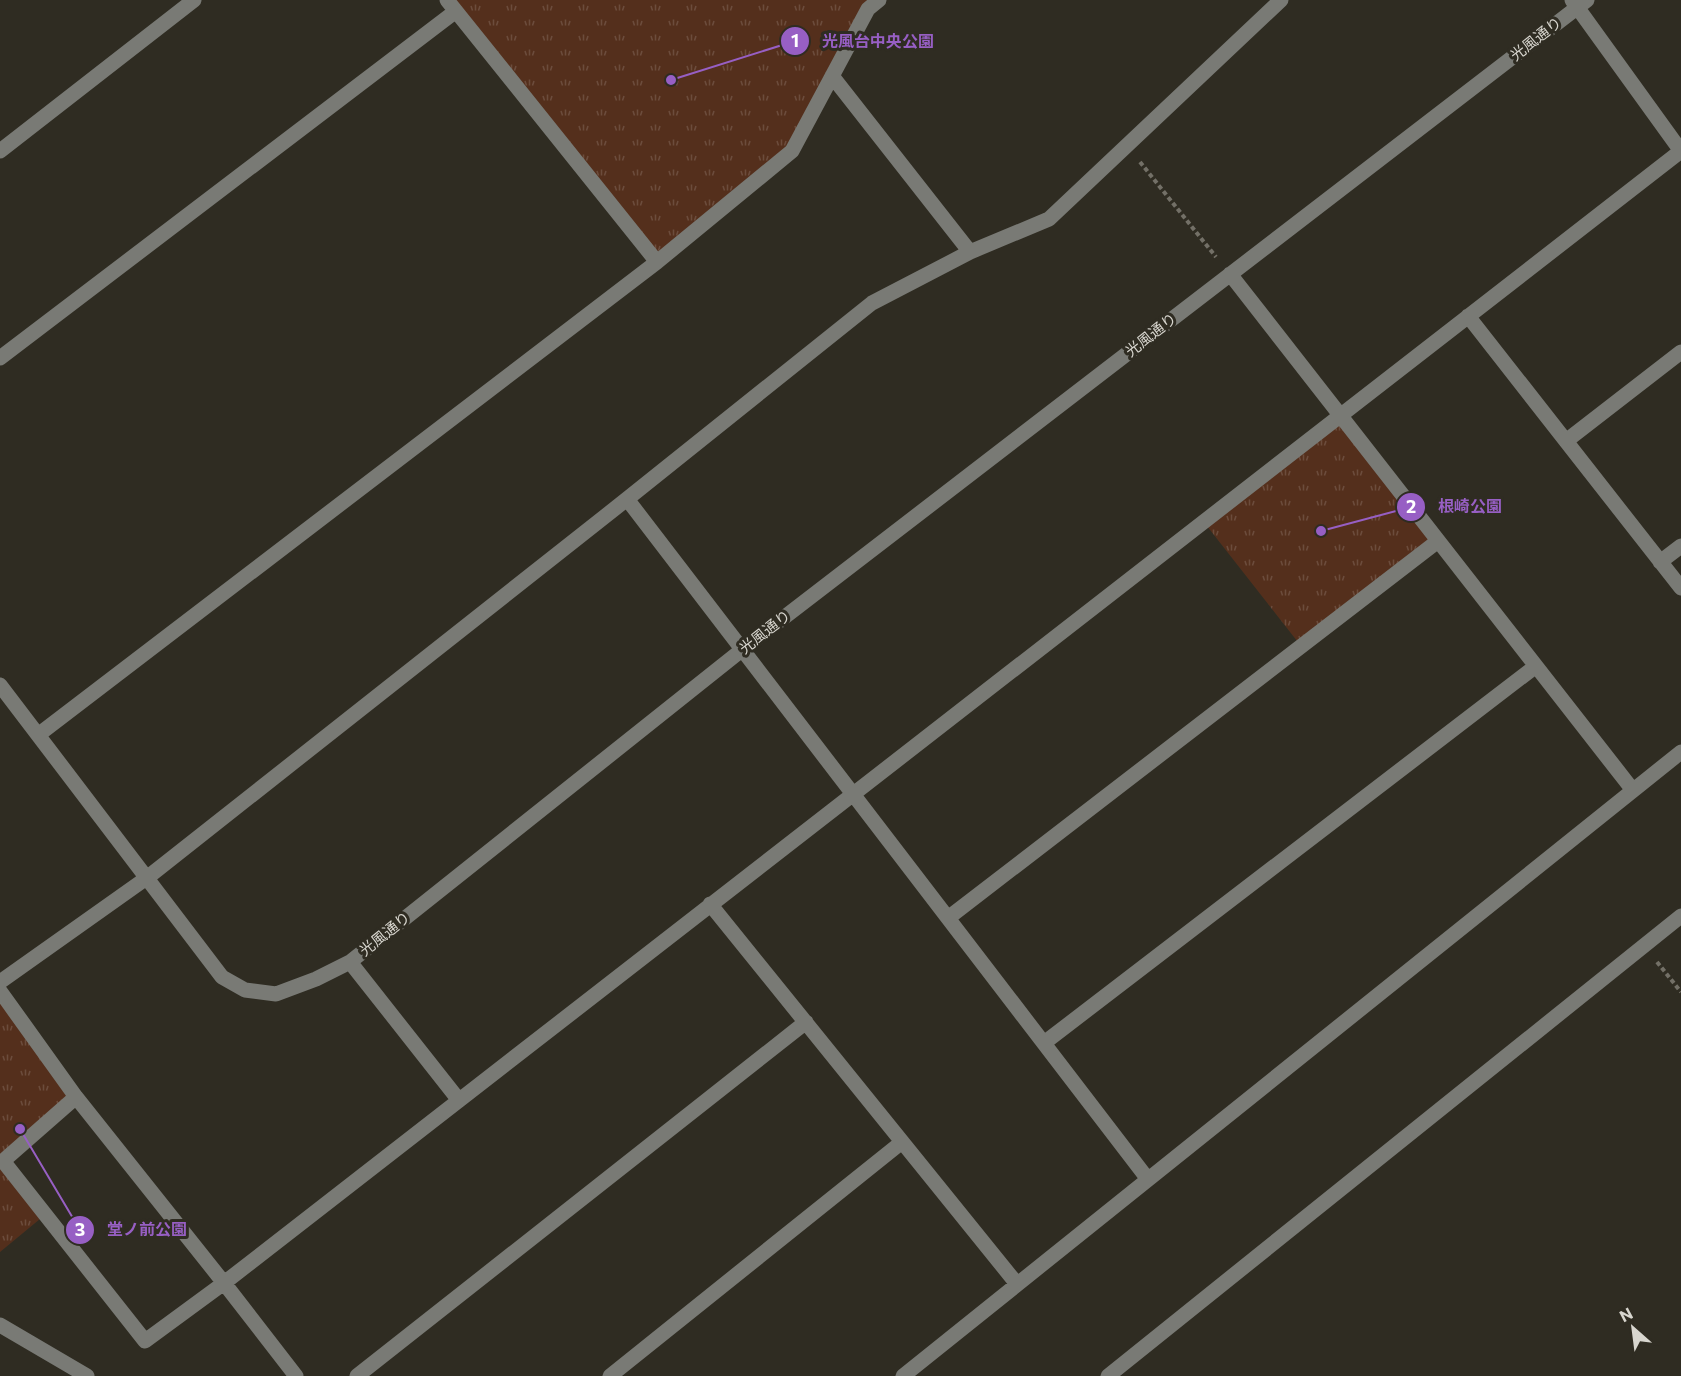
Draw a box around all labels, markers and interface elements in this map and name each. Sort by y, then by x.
street label: 光風通り [1506,13,1565,64]
callout: 光風台中央公園 [780,24,946,58]
text: 1 [791,29,799,51]
text: 光風台中央公園 [822,31,934,50]
street label: 光風通り [1121,309,1180,360]
callout: 根崎公園 [1396,490,1514,524]
text: 2 [1406,495,1416,517]
text: 根崎公園 [1438,496,1502,515]
street label: 光風通り [735,606,794,657]
street label: 光風通り [355,907,413,959]
callout: 堂ノ前公園 [65,1213,199,1247]
text: 3 [75,1218,85,1240]
text: 堂ノ前公園 [107,1219,187,1238]
north arrow [1603,1298,1663,1358]
text: N [1616,1303,1635,1326]

